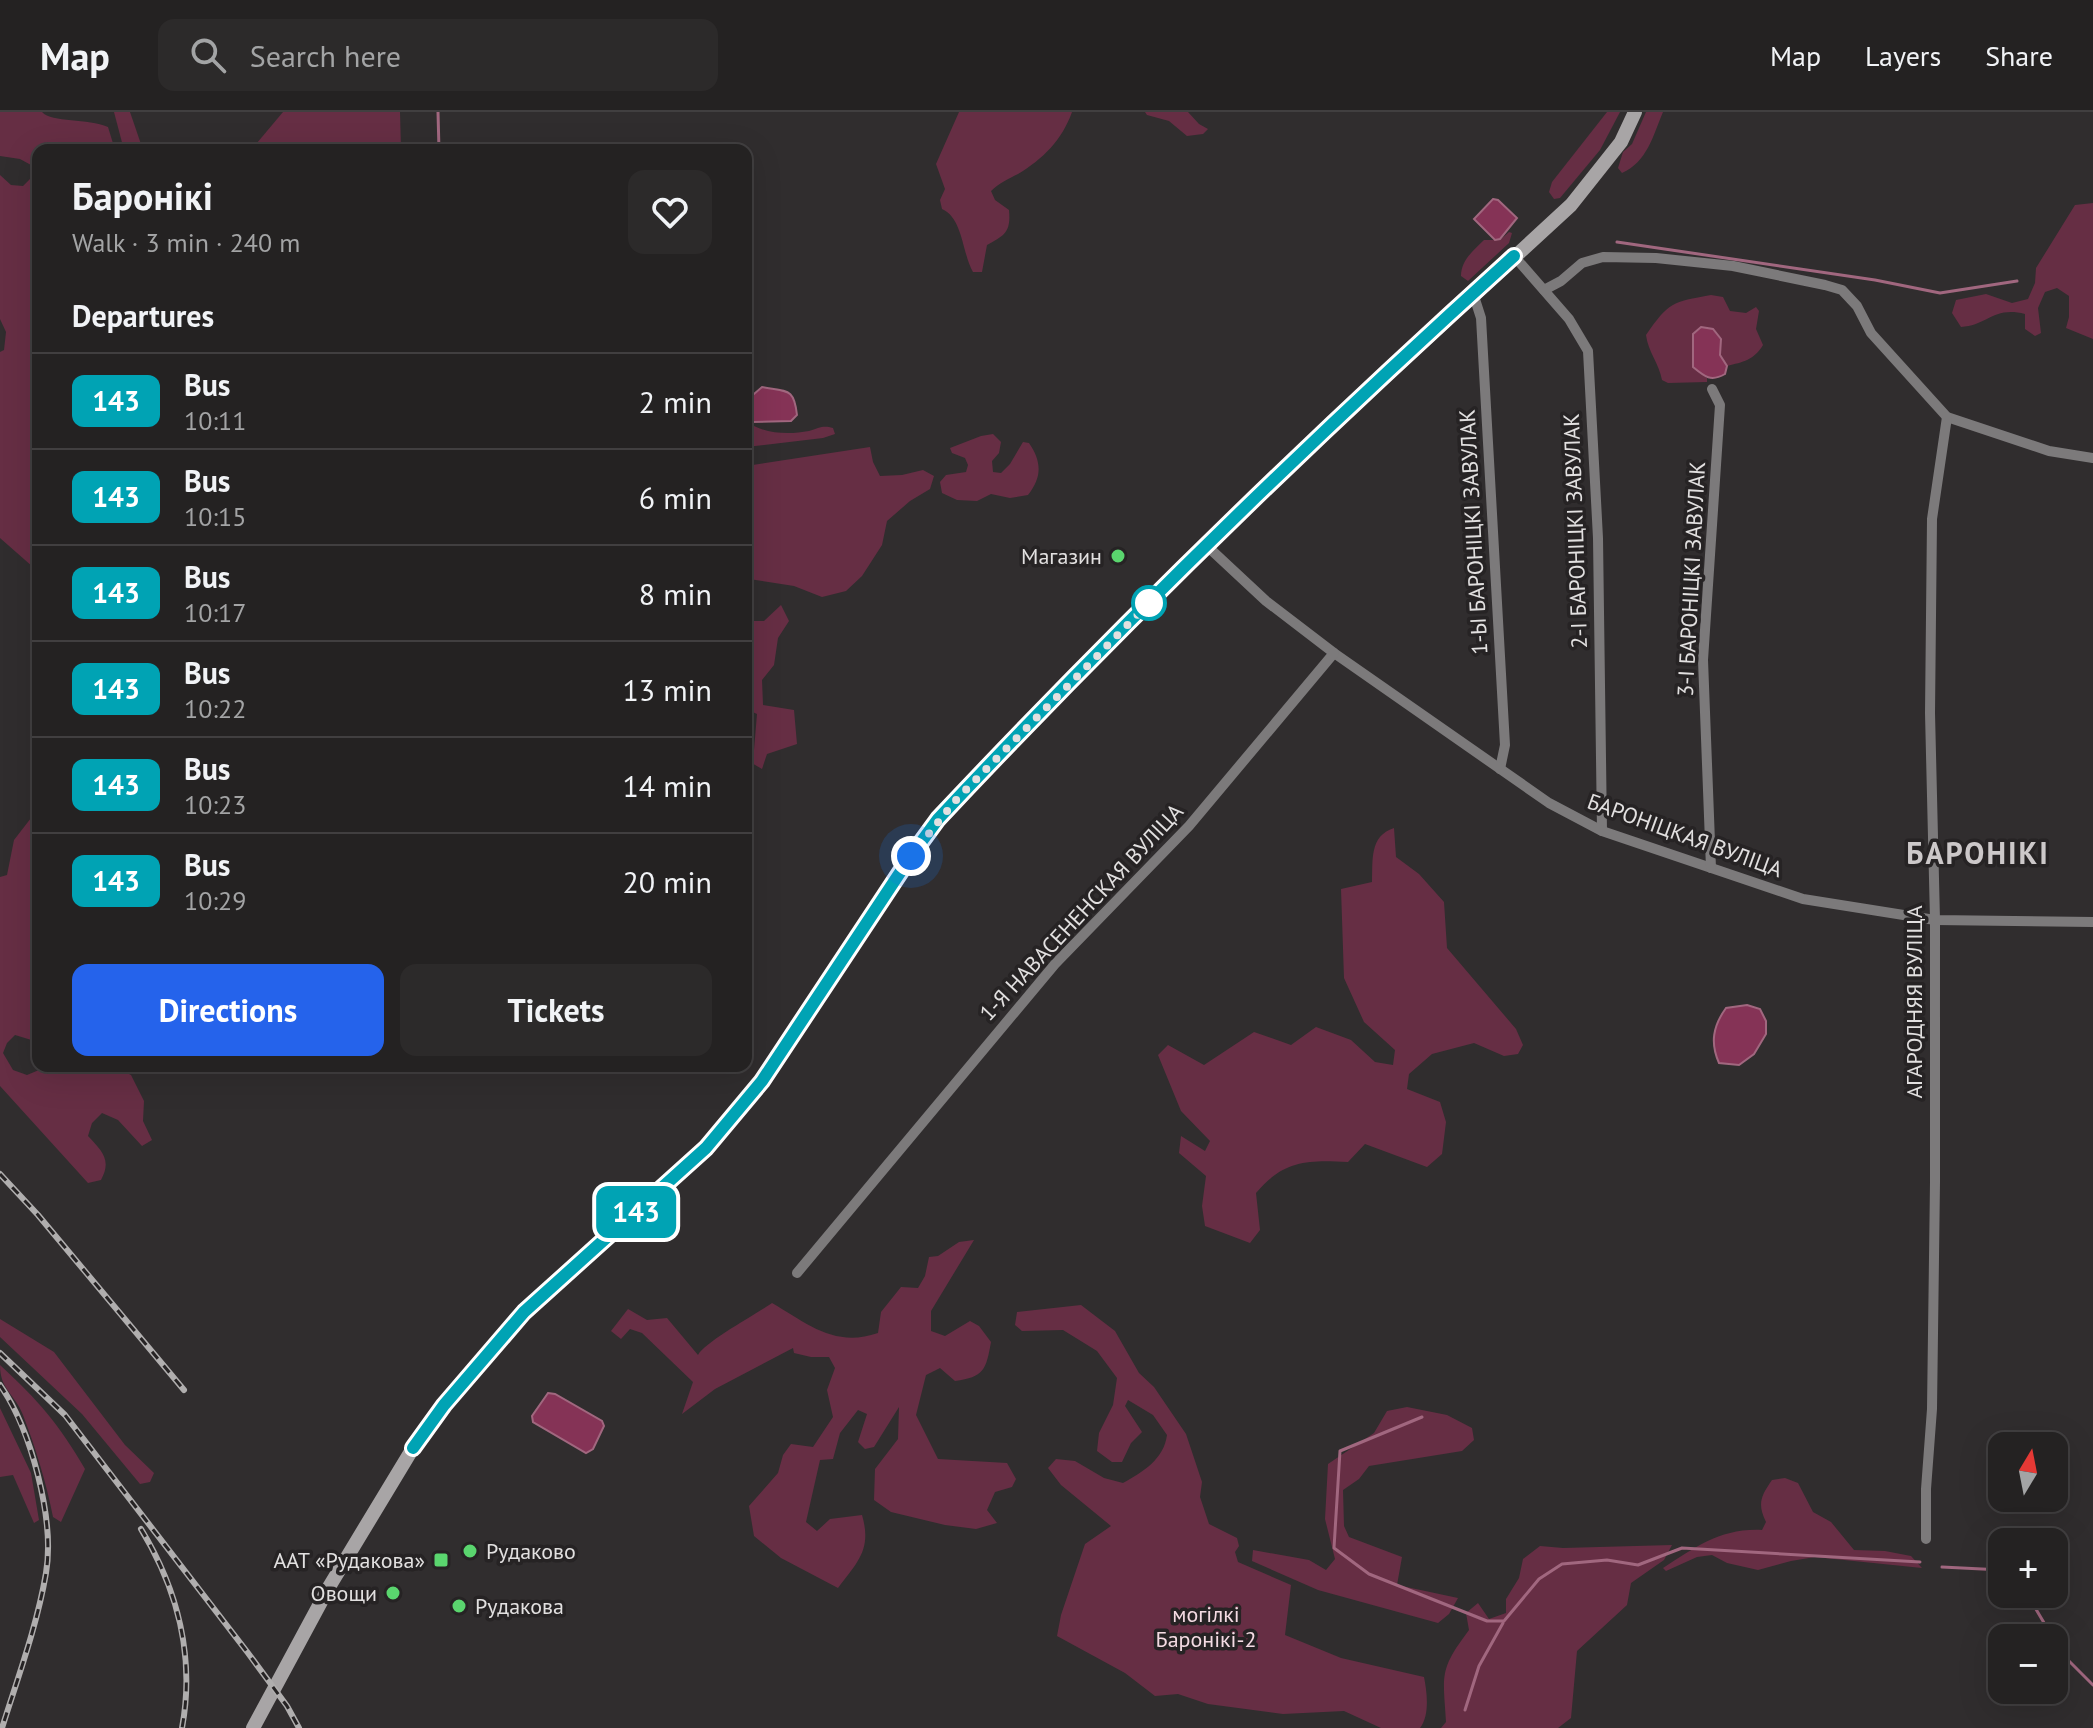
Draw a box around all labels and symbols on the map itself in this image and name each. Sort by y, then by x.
street label: 1-Ы БАРОНІЦКІ ЗАВУЛАК [1453,409,1493,655]
street label: 2-І БАРОНІЦКІ ЗАВУЛАК [1557,413,1593,649]
street label: 3-І БАРОНІЦКІ ЗАВУЛАК [1671,461,1711,697]
place label: Магазин [1021,542,1102,570]
marker: Магазин [1109,547,1127,565]
unlabelled marker [1132,586,1166,620]
street label: БАРОНІЦКАЯ ВУЛІЦА [1584,787,1786,883]
street label: 1-Я НАВАСЕНЕНСКАЯ ВУЛІЦА [973,798,1189,1026]
district label: БАРОНІКІ [1906,833,2050,872]
your location [891,836,931,876]
street label: АГАРОДНЯЯ ВУЛІЦА [1900,905,1928,1099]
line badge: 143 [590,1186,682,1238]
north arrow [1988,1432,2068,1512]
place label: Рудаково [486,1537,576,1565]
marker: Рудаково [461,1542,479,1560]
place label: ААТ «Рудакова» [273,1546,425,1574]
marker: ААТ «Рудакова» [432,1551,450,1569]
place label: Овощи [311,1579,377,1607]
marker: Овощи [384,1584,402,1602]
place label: Рудакова [475,1592,564,1620]
marker: Рудакова [450,1597,468,1615]
park label: могілкі Баронікі-2 [1156,1600,1256,1653]

